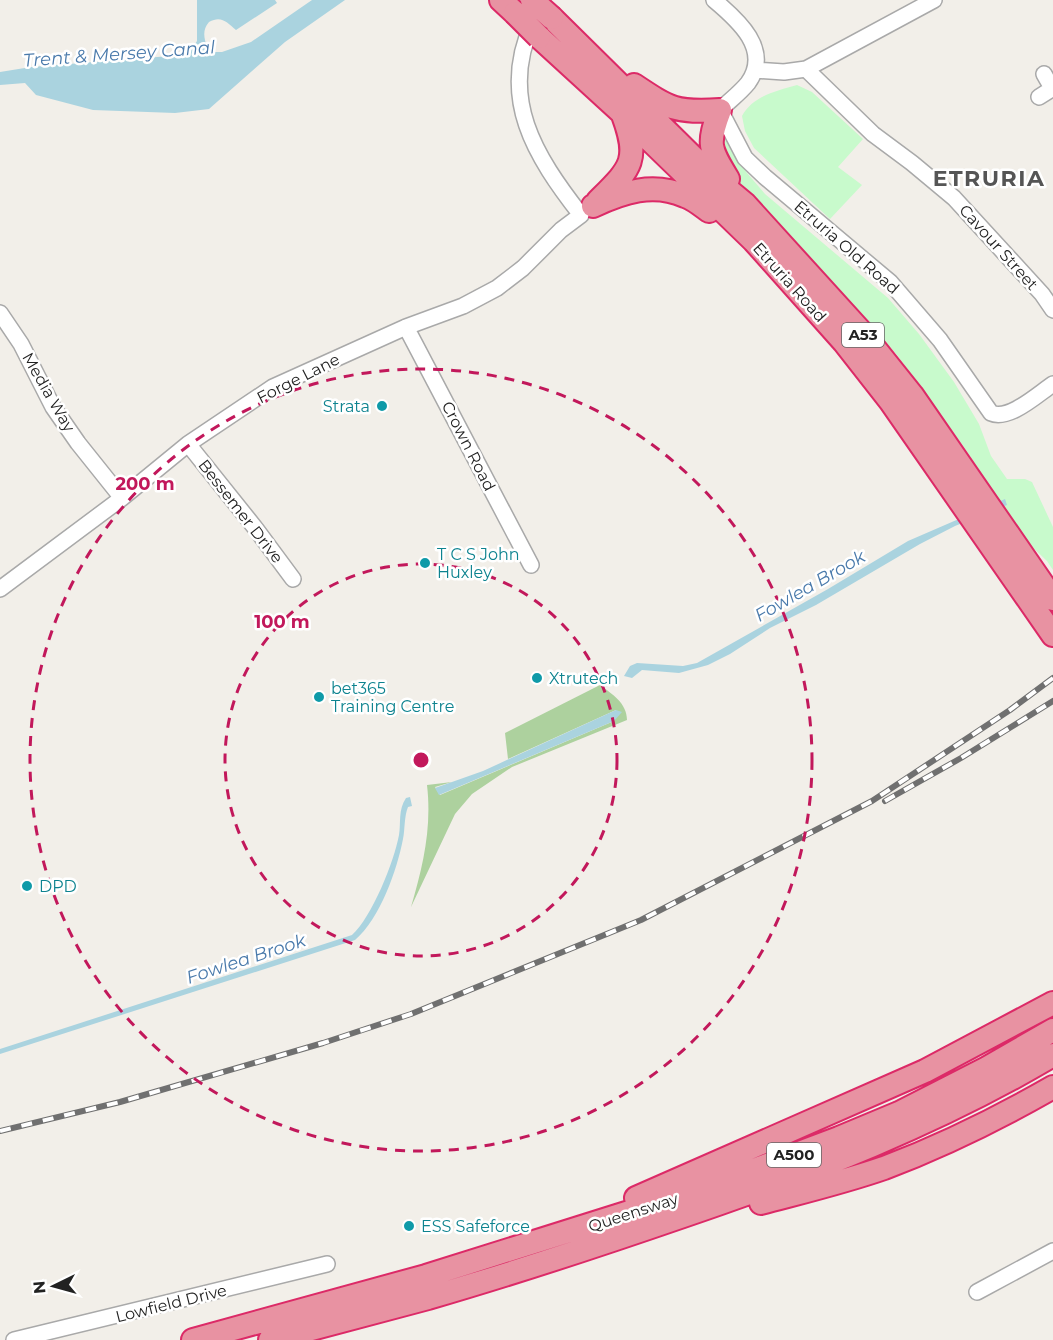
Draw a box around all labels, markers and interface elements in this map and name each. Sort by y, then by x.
water label: Trent & Mersey Canal [22,36,216,72]
district label: ETRURIA [933,165,1045,192]
street label: Etruria Old Road [790,197,903,298]
street label: Cavour Street [955,201,1042,294]
street label: Etruria Road [749,239,830,326]
road number: A53 [842,323,884,347]
street label: Media Way [18,349,79,436]
street label: Forge Lane [254,349,343,407]
place label: Strata [323,397,370,416]
street label: Crown Road [438,398,499,494]
marker: Strata [375,399,389,413]
street label: Bessemer Drive [194,456,287,567]
text: 200 m [115,473,175,495]
place label: T C S John Huxley [437,545,520,582]
water label: Fowlea Brook [751,545,870,627]
marker: T C S John Huxley [418,556,432,570]
text: 100 m [254,611,310,633]
place label: Xtrutech [549,669,618,688]
marker: Xtrutech [530,671,544,685]
place label: bet365 Training Centre [331,679,454,716]
marker: bet365 Training Centre [312,690,326,704]
centre of rings [411,750,431,770]
place label: DPD [39,877,77,896]
marker: DPD [20,879,34,893]
water label: Fowlea Brook [183,929,310,989]
road number: A500 [767,1143,821,1167]
street label: Queensway [586,1189,681,1236]
place label: ESS Safeforce [421,1217,530,1236]
marker: ESS Safeforce [402,1219,416,1233]
north arrow [24,1256,84,1316]
text: N [30,1280,50,1295]
street label: Lowfield Drive [114,1280,229,1326]

